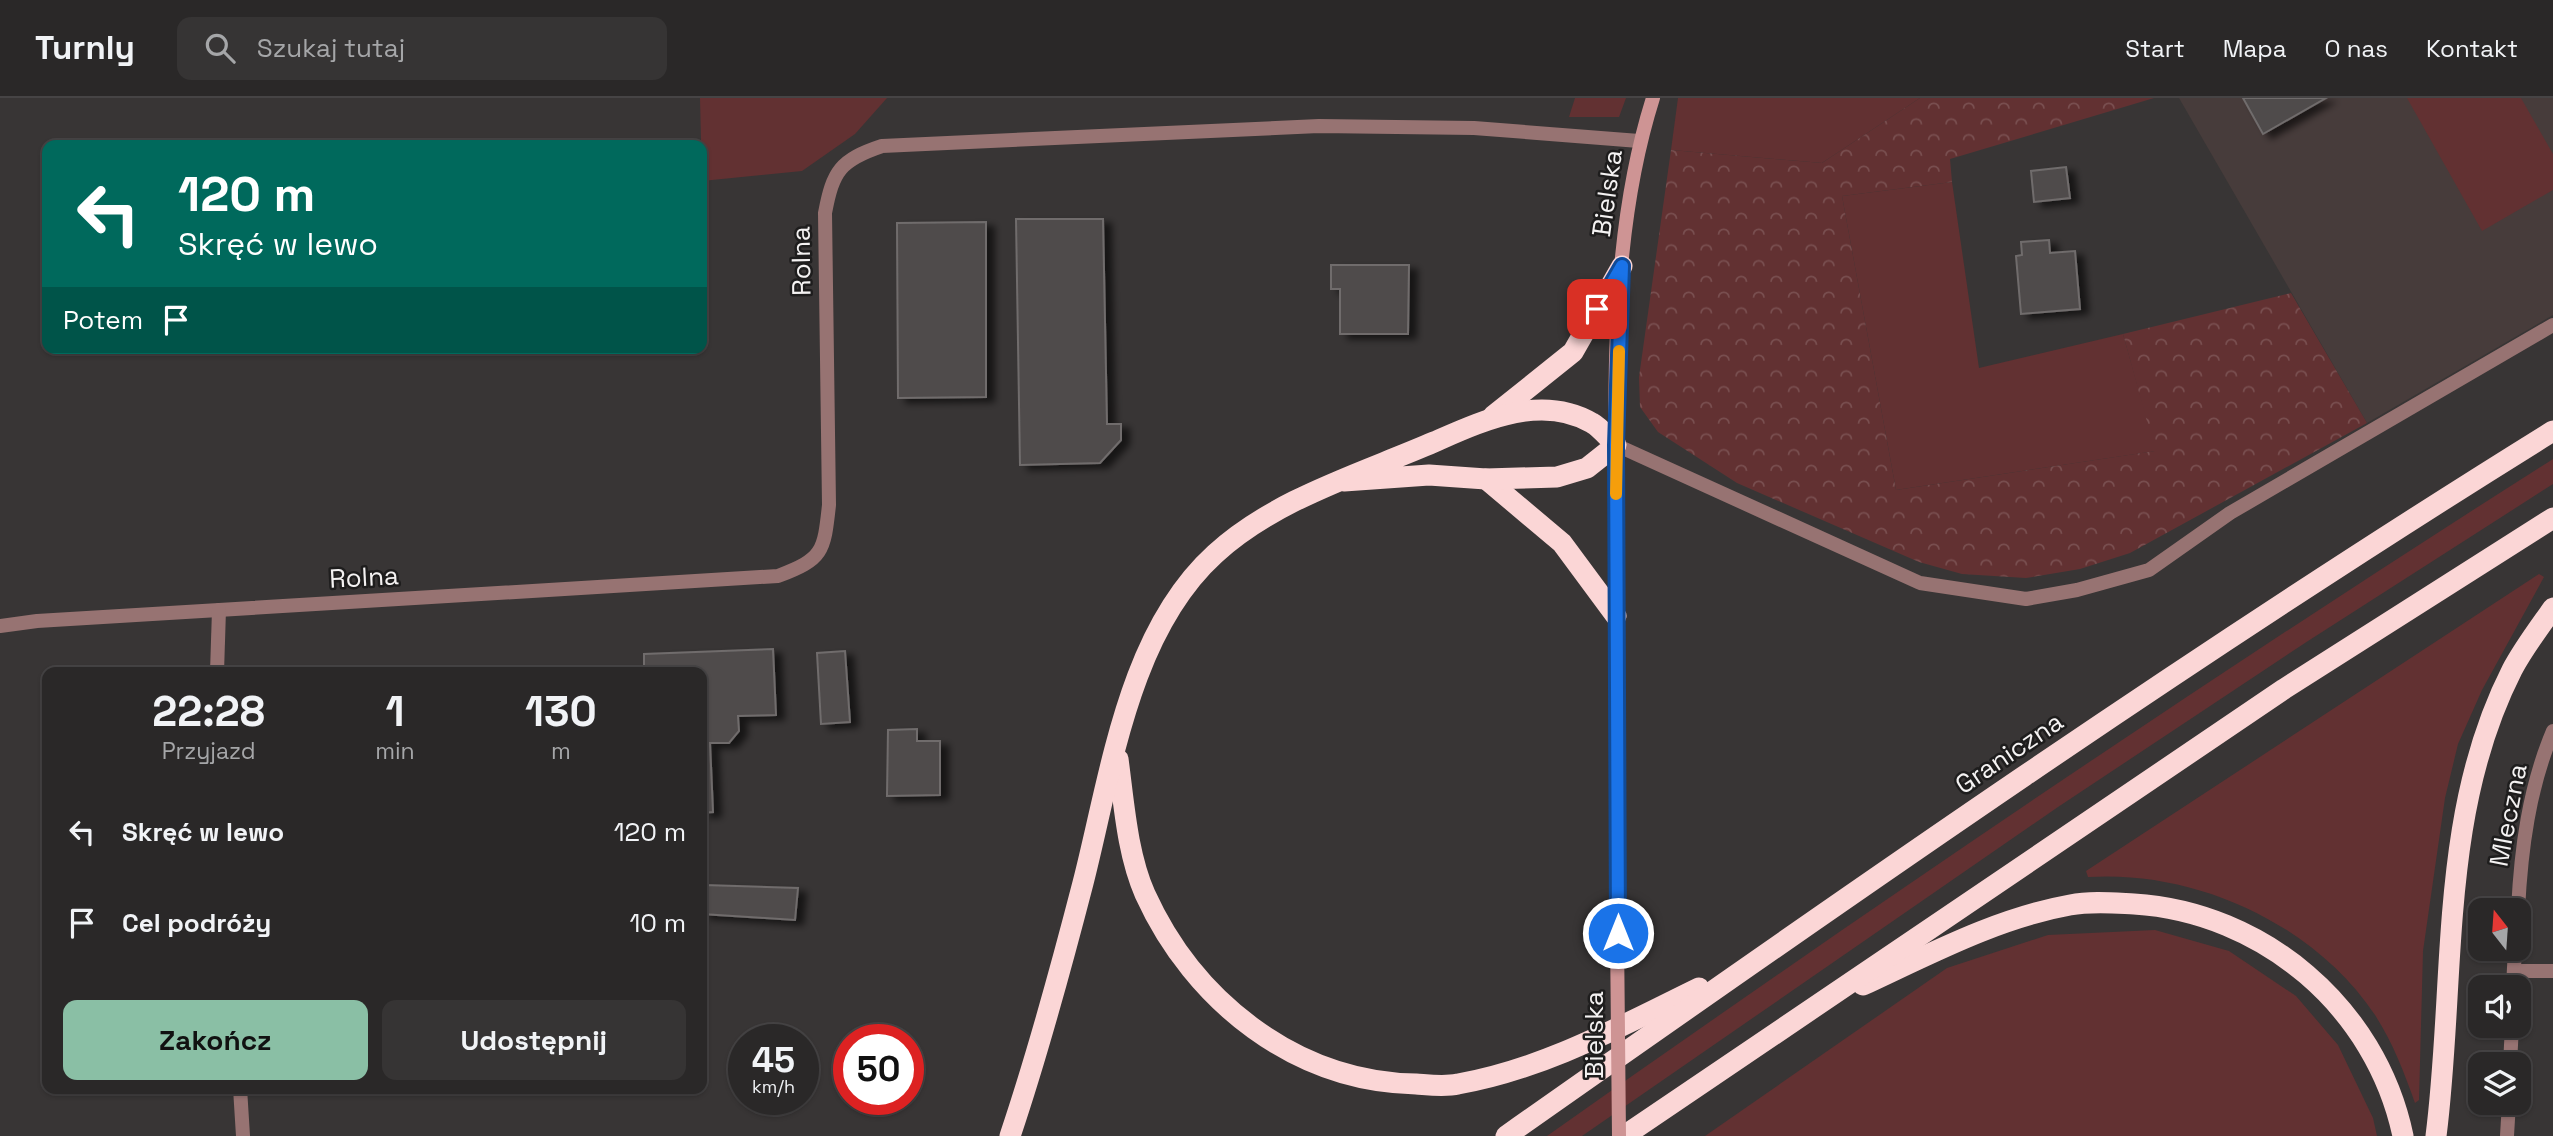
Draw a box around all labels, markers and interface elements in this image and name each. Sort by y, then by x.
search box [177,17,667,80]
text: Turnly [35,27,135,69]
icon: search [201,29,239,67]
text: Szukaj tutaj [257,31,405,65]
text: Start [2125,33,2185,64]
text: Mapa [2223,33,2287,64]
text: O nas [2325,33,2388,64]
text: Kontakt [2426,33,2518,64]
street label: Bielska [1584,147,1630,239]
text: 120 m [178,163,315,225]
icon: left [63,168,154,259]
text: Skręć w lewo [178,224,378,264]
street label: Rolna [783,226,819,296]
pin [1567,279,1627,339]
icon: arrive [1578,290,1616,328]
icon: arrive [157,301,195,339]
text: Potem [63,303,143,337]
street label: Rolna [328,558,400,596]
text: 22:28 [152,685,265,738]
text: 1 [385,685,404,738]
text: 130 [525,685,597,738]
street label: Graniczna [1948,704,2070,802]
text: Przyjazd [162,736,255,766]
text: min [375,736,415,766]
text: m [551,736,571,766]
street label: Mleczna [2481,761,2535,869]
icon: left [63,813,101,851]
text: Skręć w lewo [122,815,284,849]
text: 120 m [614,815,686,849]
position arrow [1581,896,1655,970]
north arrow [2468,898,2530,961]
map controls [2468,898,2531,1115]
icon: arrive [63,904,101,942]
text: Cel podróży [122,906,271,940]
text: 10 m [629,906,686,940]
button: sound [2468,975,2531,1038]
street label: Bielska [1577,991,1611,1079]
button: Zakończ [63,1000,368,1080]
button: Udostępnij [382,1000,686,1080]
speed limit sign: 50 [833,1024,924,1115]
text: 45 [752,1038,795,1082]
button: layers [2468,1052,2531,1115]
text: km/h [752,1075,795,1098]

